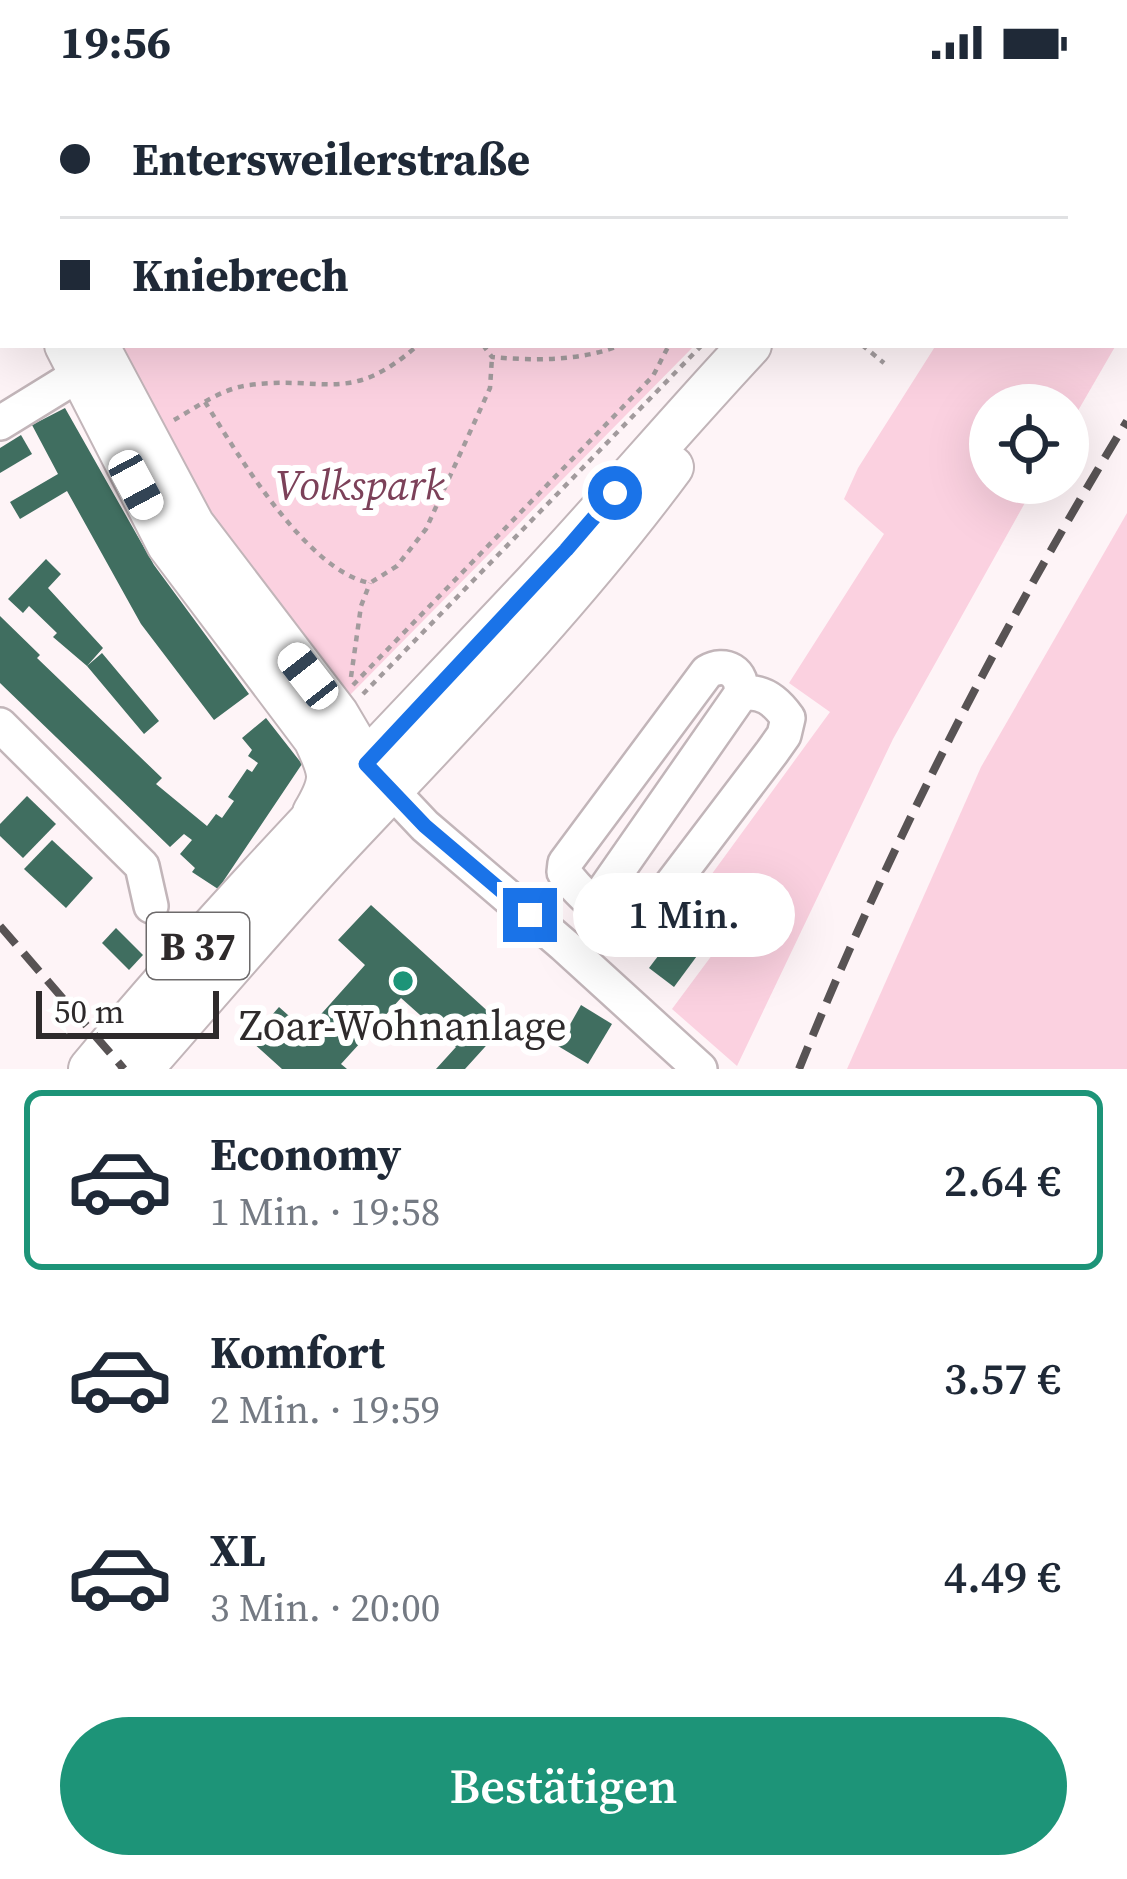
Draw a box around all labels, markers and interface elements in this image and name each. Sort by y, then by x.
text: 19:56 [60,11,171,73]
text: Entersweilerstraße [132,128,530,190]
text: Kniebrech [132,244,349,306]
map controls [969,384,1089,504]
button: locate [969,384,1089,504]
car [103,445,169,525]
park label: Volkspark [275,456,445,514]
route start [588,466,642,520]
car [272,637,344,715]
callout: 1 Min. [572,873,794,957]
route end [503,888,557,942]
text: 1 Min. [628,888,740,941]
road number: B 37 [147,913,249,979]
marker: Zoar-Wohnanlage [390,968,416,994]
scale bar [36,985,219,1038]
text: 50 m [54,989,124,1034]
place label: Zoar-Wohnanlage [239,996,567,1054]
text: Economy [210,1123,401,1185]
icon: car [66,1126,174,1234]
text: 2.64 € [944,1149,1061,1211]
text: 1 Min. · 19:58 [210,1185,440,1238]
text: Komfort [210,1321,385,1383]
icon: car [66,1324,174,1432]
text: 3.57 € [944,1347,1061,1409]
text: 2 Min. · 19:59 [210,1383,440,1436]
text: XL [210,1519,266,1581]
icon: car [66,1522,174,1630]
text: 4.49 € [944,1545,1061,1607]
text: 3 Min. · 20:00 [210,1581,440,1634]
button: Bestätigen [60,1717,1067,1855]

